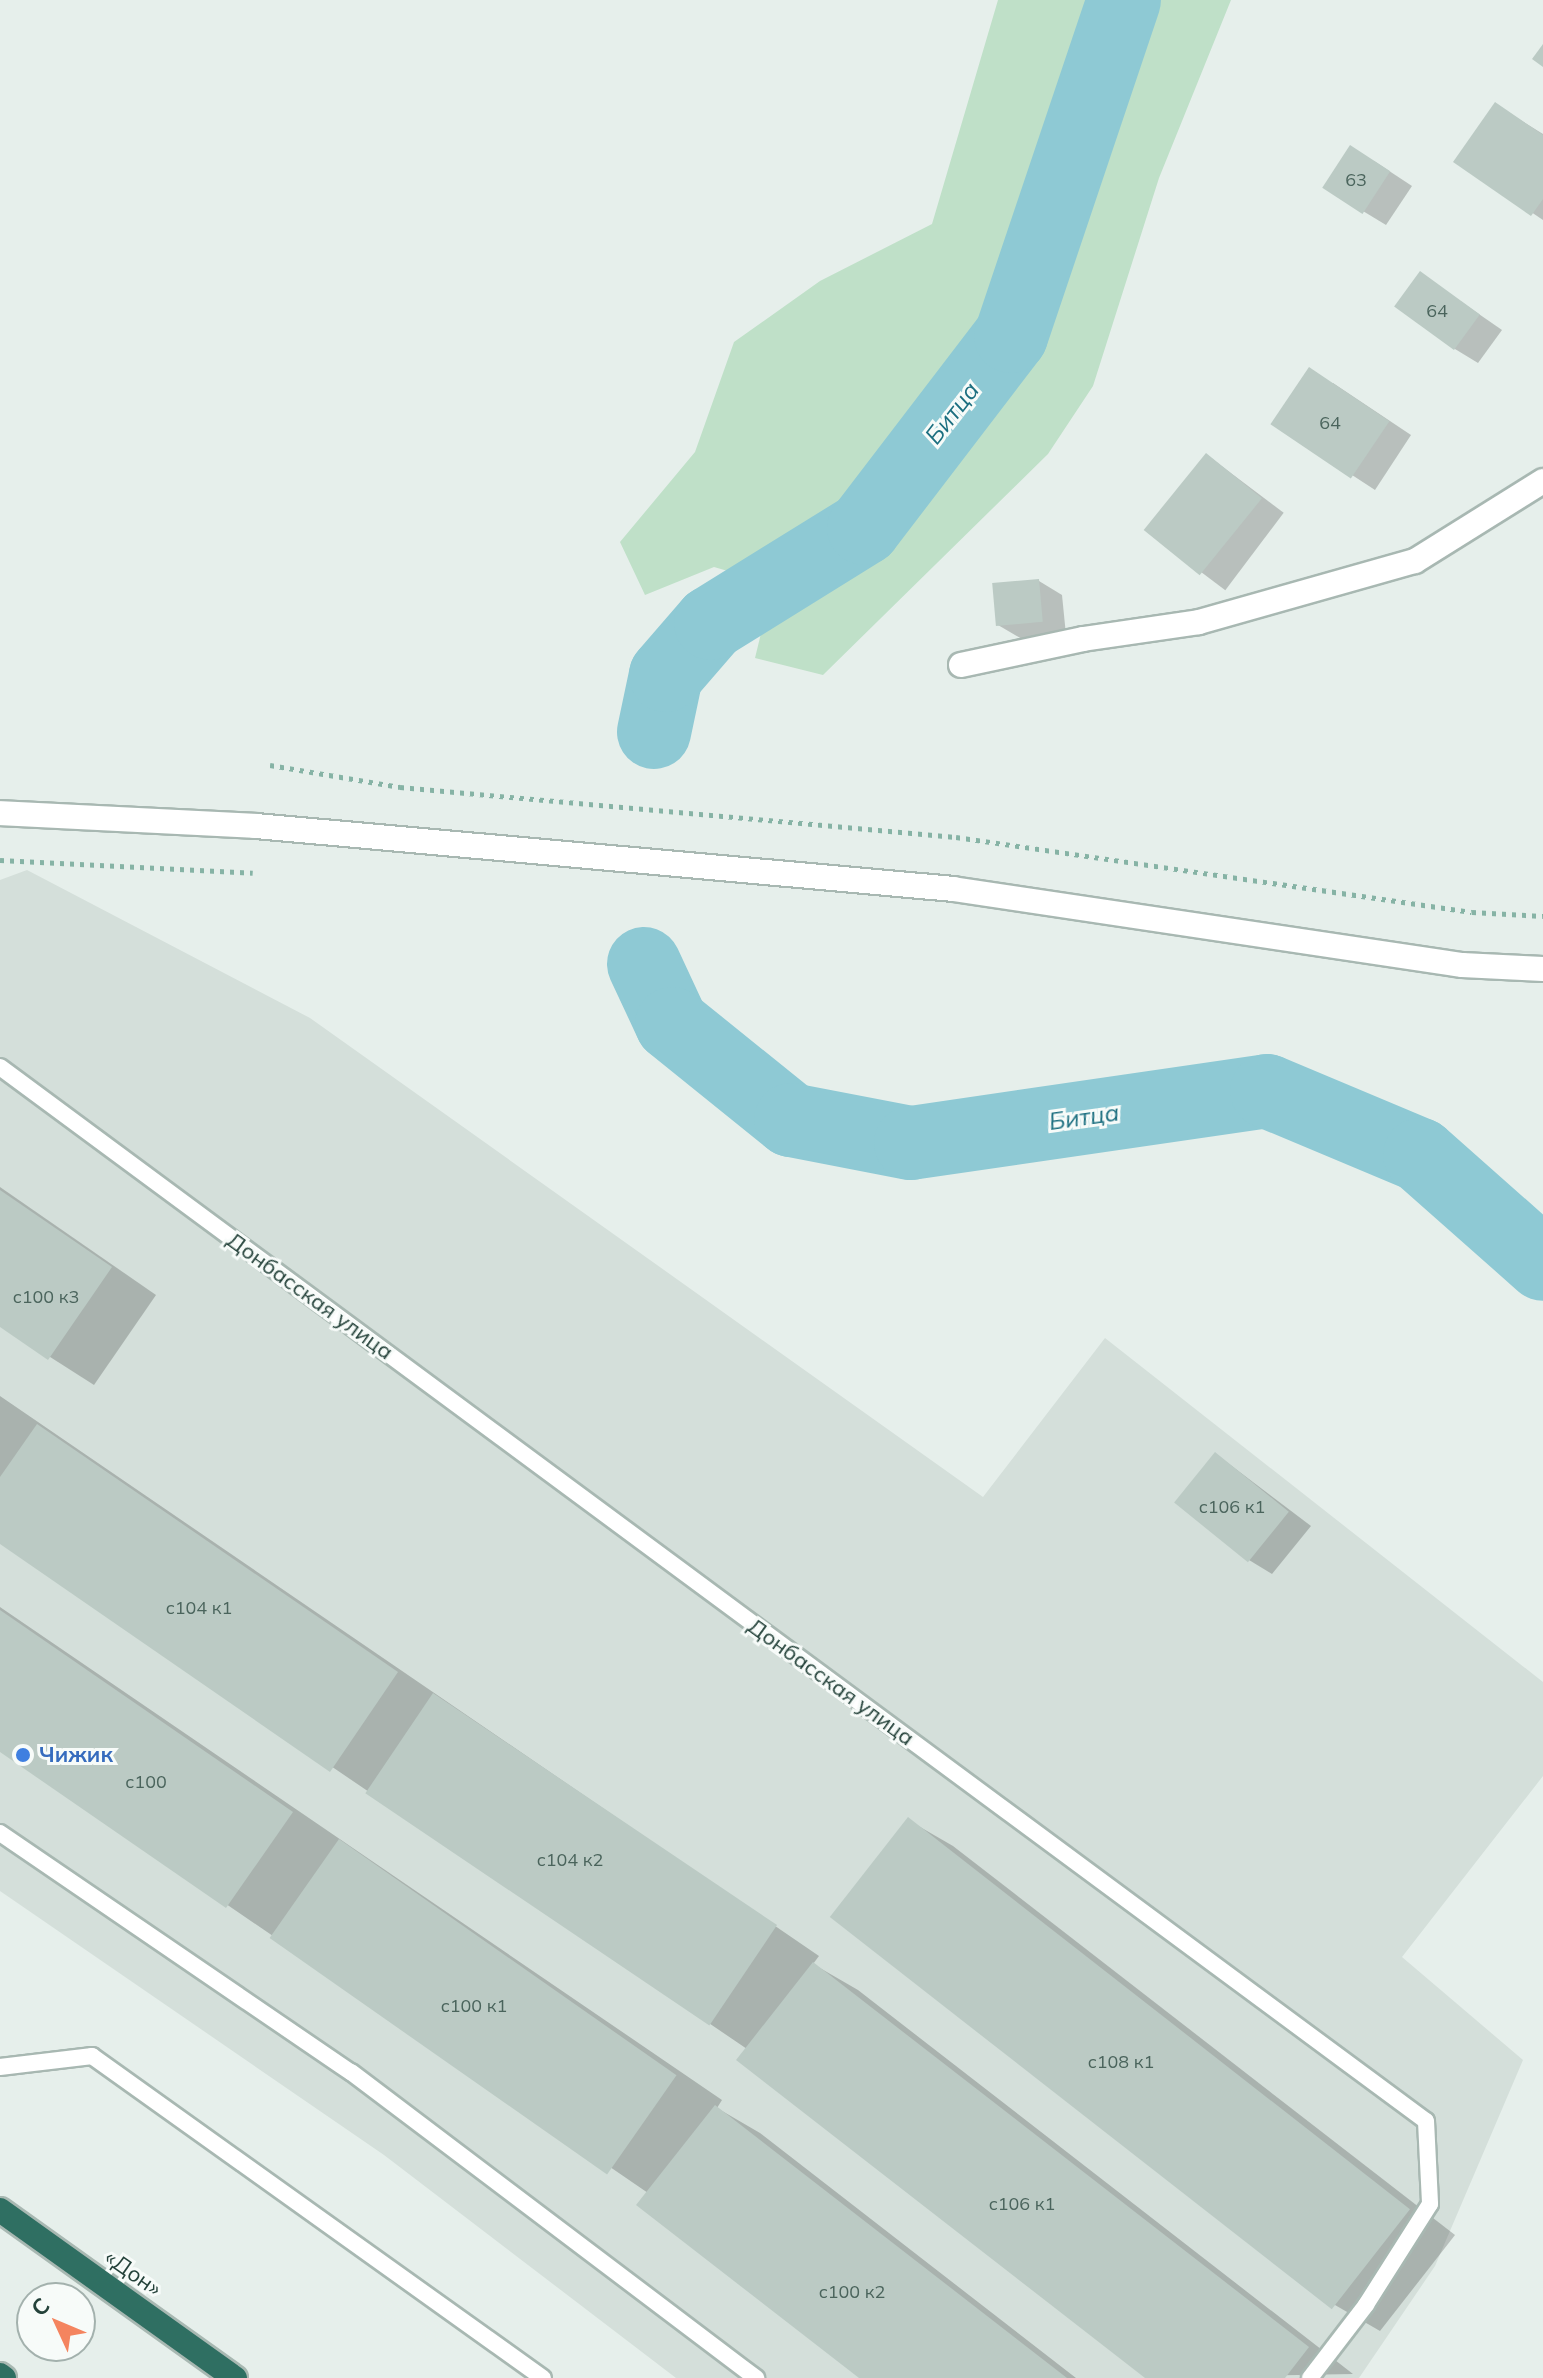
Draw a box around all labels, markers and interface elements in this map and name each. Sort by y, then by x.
house number: 63 [1345,169,1367,191]
house number: 64 [1426,300,1448,322]
water label: Битца [919,376,985,450]
house number: 64 [1319,412,1341,434]
water label: Битца [1047,1098,1121,1136]
street label: Донбасская улица [222,1227,398,1365]
house number: с100 к3 [13,1286,79,1308]
house number: с106 к1 [1199,1496,1265,1518]
house number: с104 к1 [166,1597,232,1619]
street label: Донбасская улица [743,1613,919,1751]
place label: Чижик [39,1742,113,1768]
marker: Чижик [14,1746,32,1764]
house number: с100 [125,1771,167,1793]
house number: с104 к2 [537,1849,603,1871]
house number: с100 к1 [441,1995,507,2017]
house number: с108 к1 [1088,2051,1154,2073]
house number: с106 к1 [989,2193,1055,2215]
street label: «Дон» [100,2244,166,2302]
house number: с100 к2 [819,2281,885,2303]
north arrow [16,2282,96,2362]
text: С [25,2292,55,2322]

